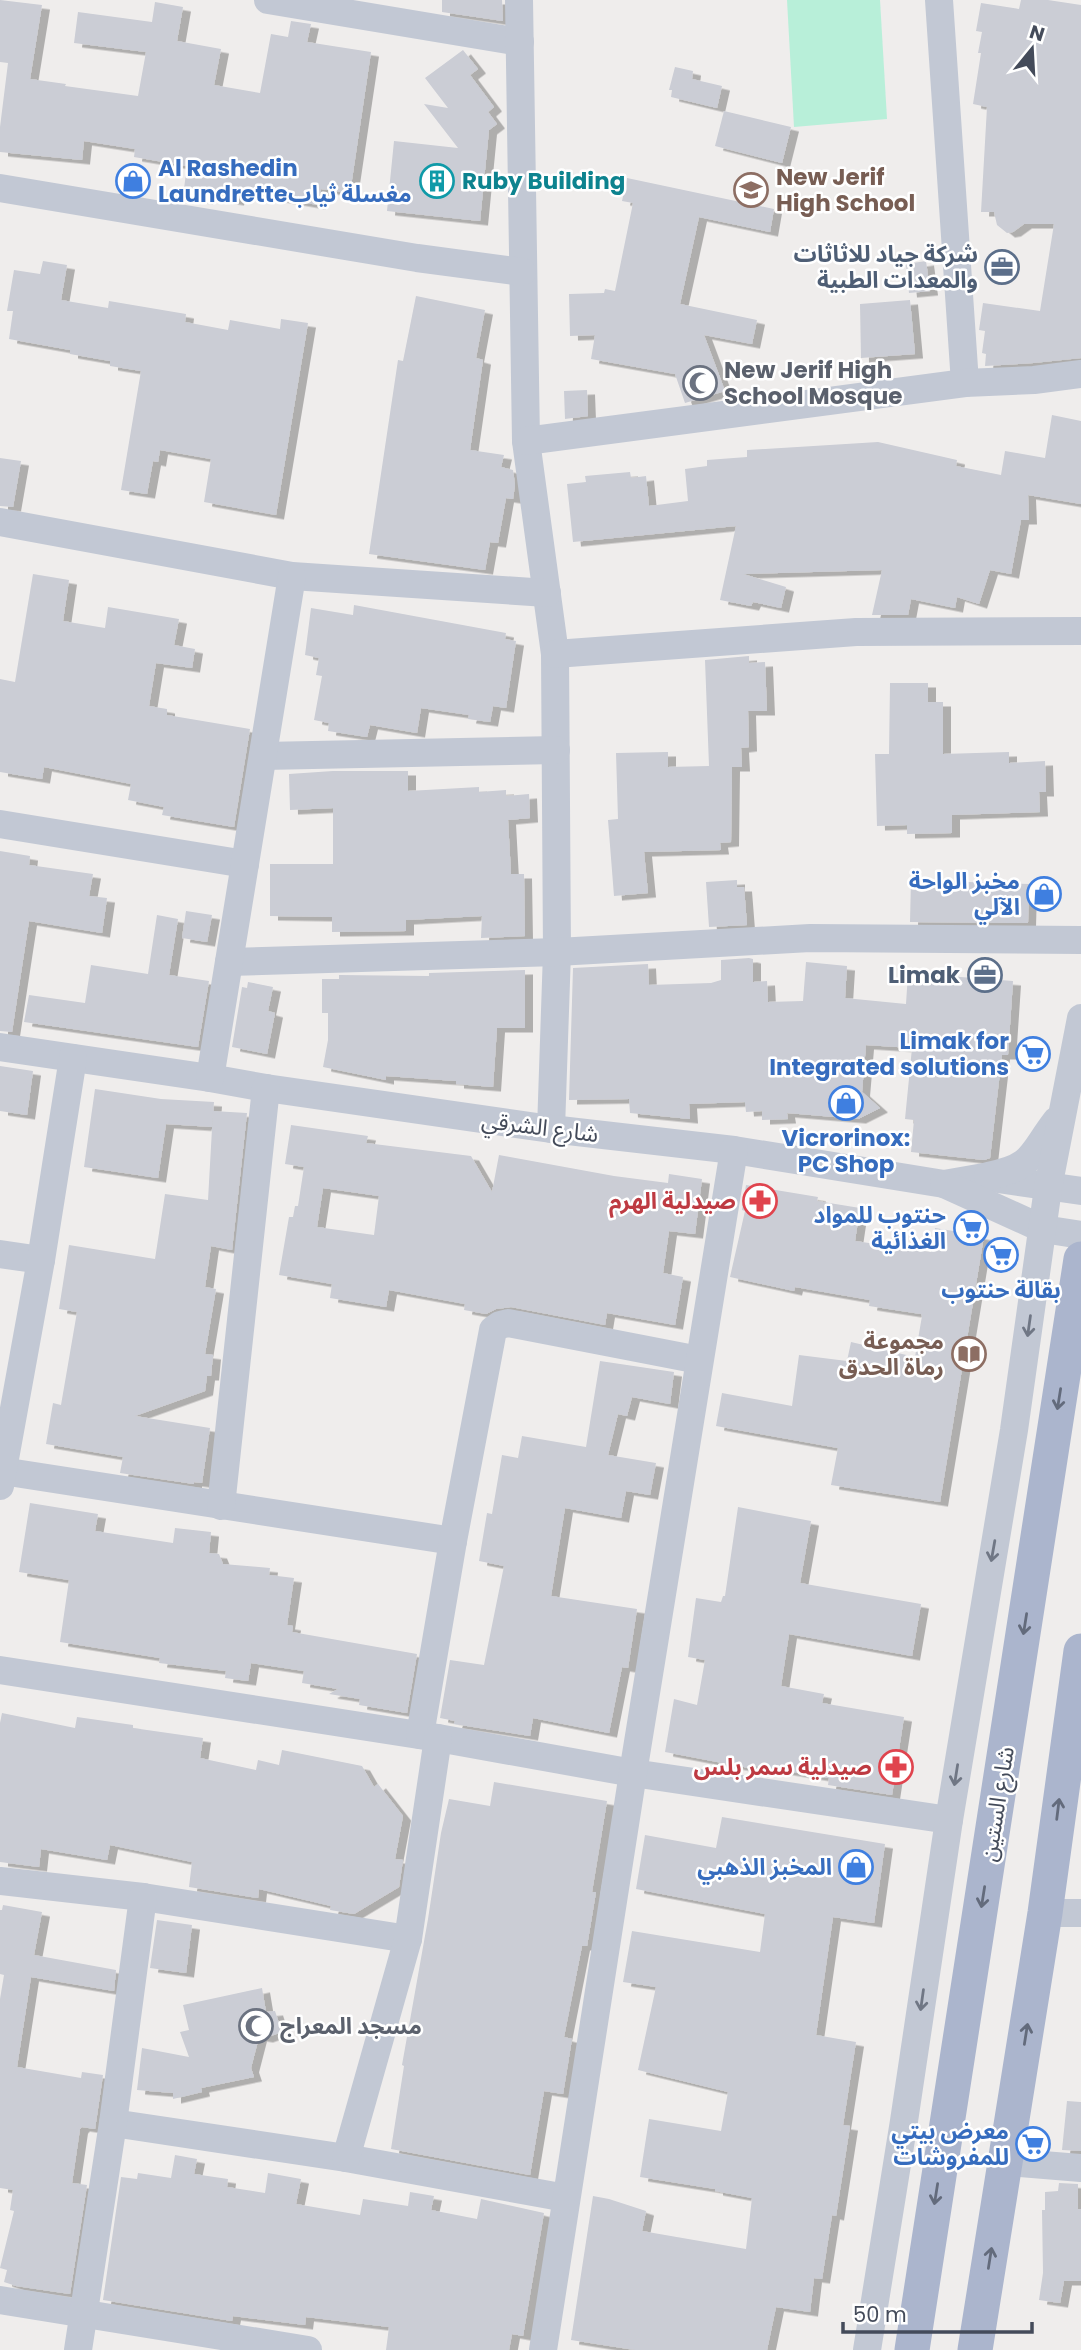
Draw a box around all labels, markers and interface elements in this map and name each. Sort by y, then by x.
north arrow [997,14,1067,84]
text: N [1026,18,1048,48]
place label: Al Rashedin Laundretteمغسلة ثياب [158,152,412,210]
place label: New Jerif High School [776,161,915,219]
shop icon: Al Rashedin Laundretteمغسلة ثياب [114,162,152,200]
building icon: Ruby Building [418,162,456,200]
place label: Ruby Building [462,165,625,197]
school or university icon: New Jerif High School [732,171,770,209]
place label: شركة جياد للاثاثات والمعدات الطبية [793,238,978,296]
office icon: شركة جياد للاثاثات والمعدات الطبية [983,248,1021,286]
place label: New Jerif High School Mosque [724,354,902,412]
mosque icon: New Jerif High School Mosque [681,364,719,402]
place label: مخبز الواحة الآلي [909,865,1020,925]
shop icon: مخبز الواحة الآلي [1025,875,1063,913]
office icon: Limak [966,956,1004,994]
place label: Limak [888,959,961,991]
place label: Limak for Integrated solutions [769,1025,1009,1083]
supermarket icon: Limak for Integrated solutions [1014,1035,1052,1073]
shop icon: Vicrorinox: PC Shop [827,1084,865,1122]
street label: شارع الشرقي [480,1104,600,1151]
place label: Vicrorinox: PC Shop [782,1122,910,1180]
pharmacy icon: صيدلية الهرم [741,1182,779,1220]
place label: صيدلية الهرم [609,1185,736,1219]
place label: حنتوب للمواد الغذائية [813,1199,946,1257]
supermarket icon: حنتوب للمواد الغذائية [952,1209,990,1247]
supermarket icon: بقالة حنتوب [982,1236,1020,1274]
place label: بقالة حنتوب [941,1274,1061,1306]
one-way arrow [1022,1315,1035,1337]
place label: مجموعة رماة الحدق [839,1325,944,1383]
library icon: مجموعة رماة الحدق [950,1335,988,1373]
one-way arrow [1053,1387,1066,1410]
one-way arrow [986,1539,999,1562]
one-way arrow [1018,1612,1031,1635]
street label: شارع الستين [972,1744,1023,1864]
pharmacy icon: صيدلية سمر بلس [877,1748,915,1786]
place label: صيدلية سمر بلس [693,1751,872,1783]
one-way arrow [949,1764,962,1786]
one-way arrow [1052,1798,1065,1821]
shop icon: المخبز الذهبي [837,1848,875,1886]
place label: المخبز الذهبي [697,1851,832,1885]
one-way arrow [976,1885,989,1908]
one-way arrow [915,1989,928,2011]
mosque icon: مسجد المعراج [237,2007,275,2045]
place label: مسجد المعراج [280,2010,422,2043]
one-way arrow [1020,2023,1033,2046]
place label: معرض بيتي للمفروشات [891,2115,1009,2173]
supermarket icon: معرض بيتي للمفروشات [1014,2125,1052,2163]
one-way arrow [929,2182,942,2205]
one-way arrow [984,2248,997,2270]
scale bar [843,2290,1032,2334]
text: 50 m [853,2300,907,2329]

